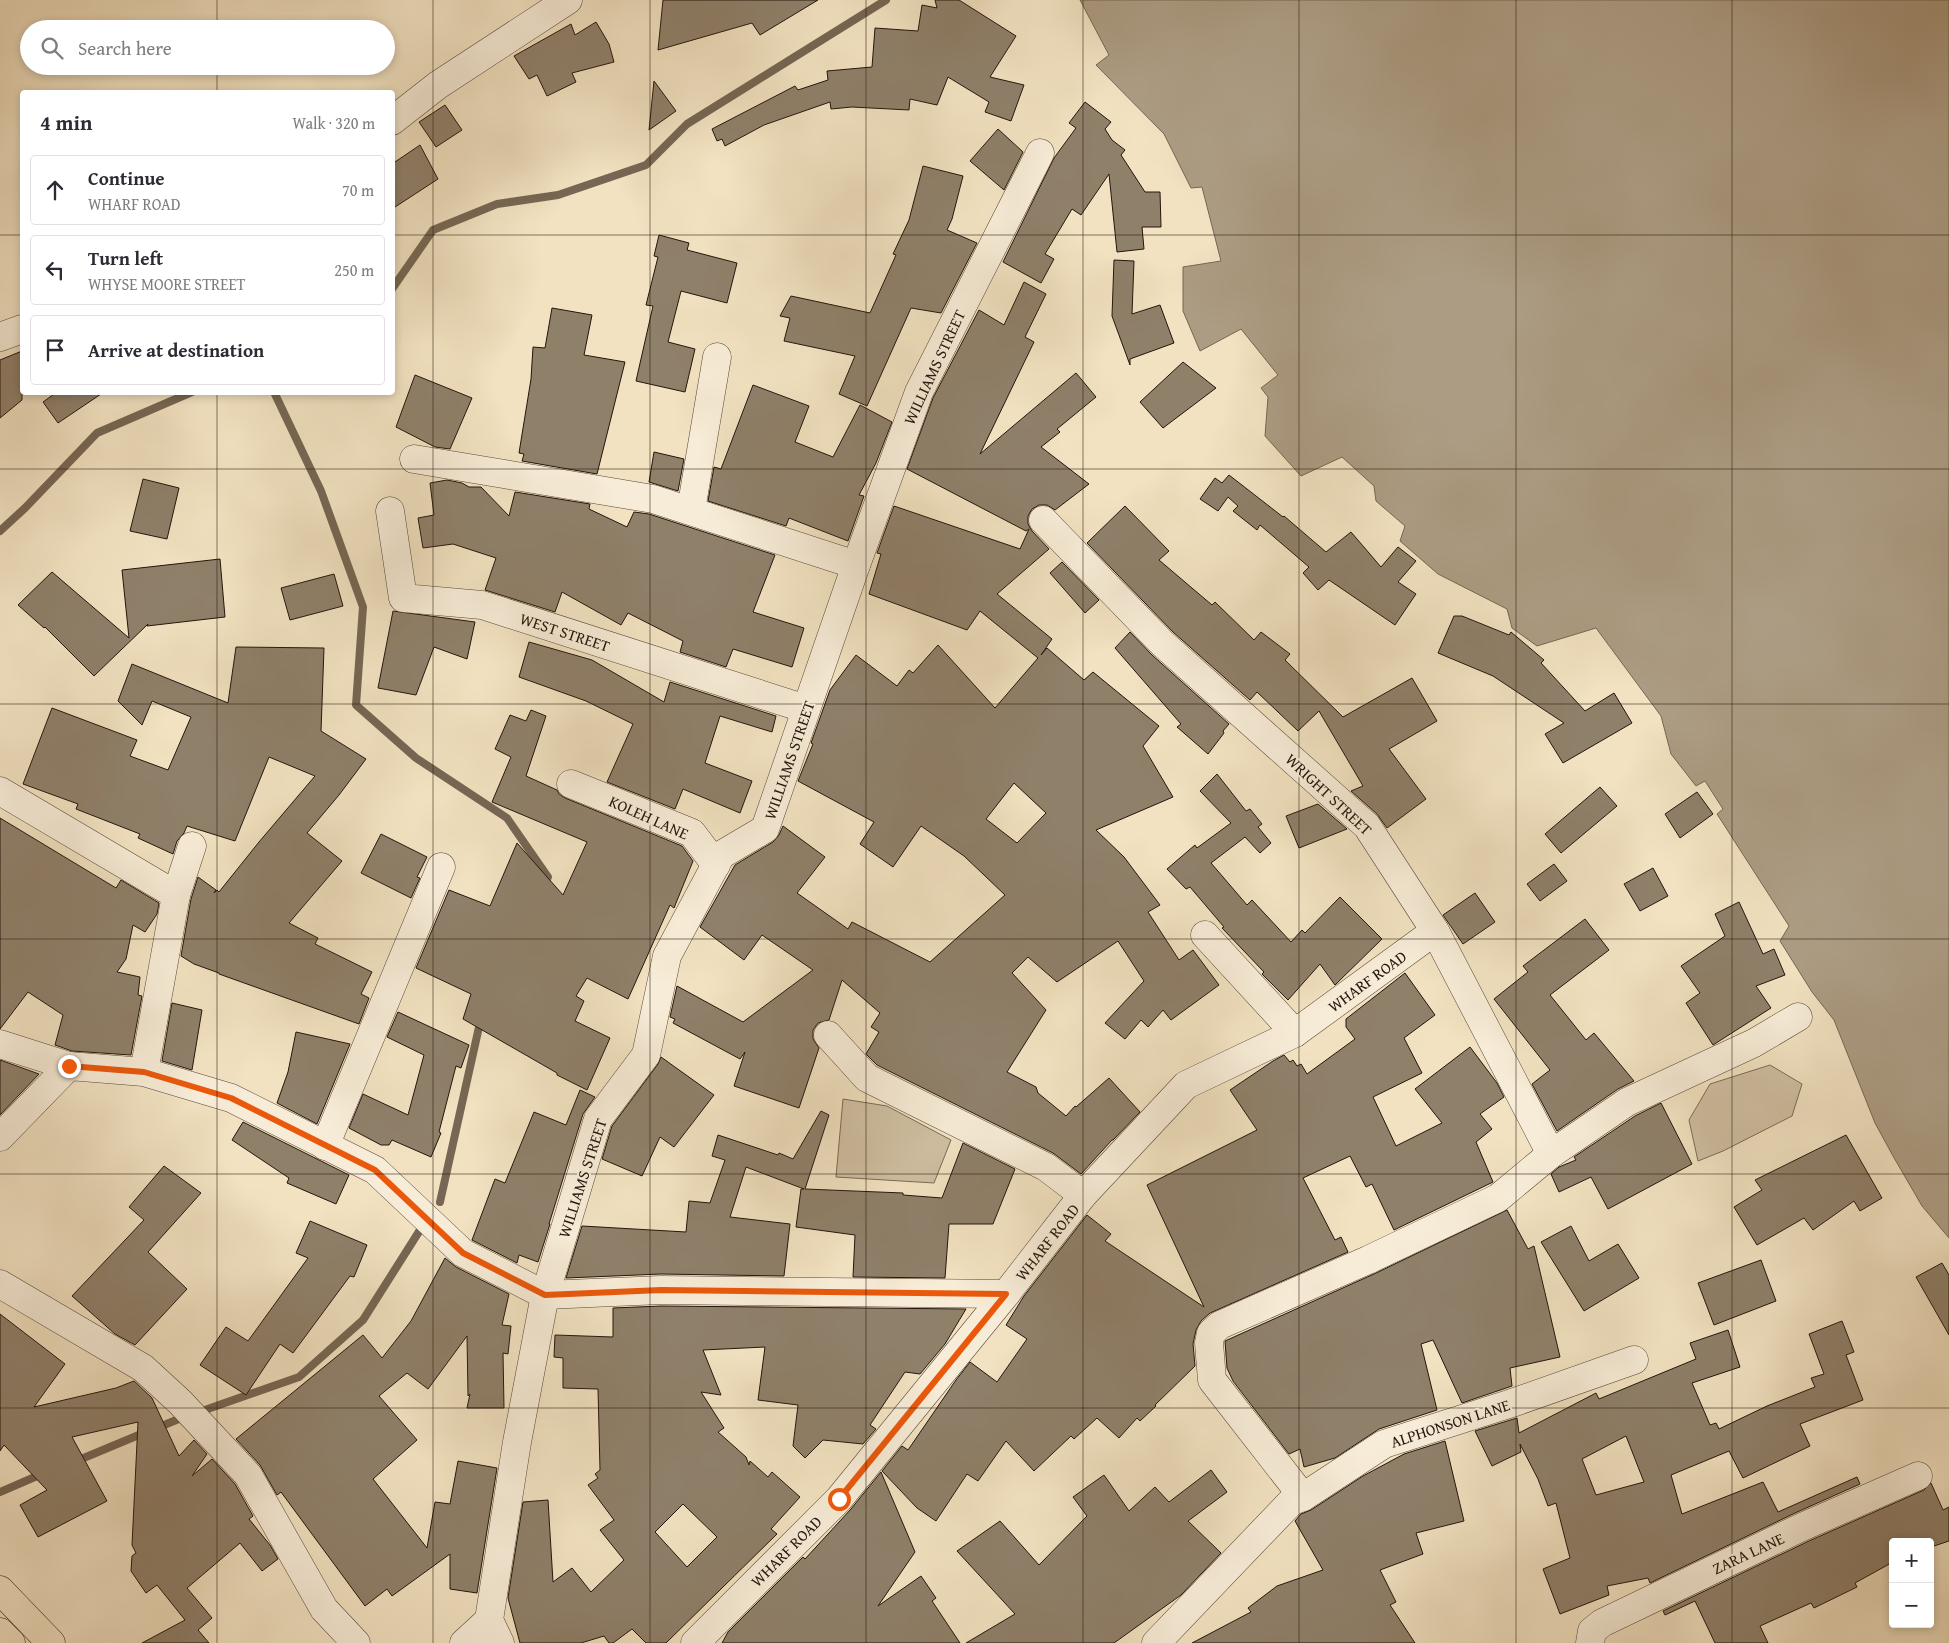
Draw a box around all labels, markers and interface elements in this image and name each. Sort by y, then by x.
search box [20,20,395,75]
icon: search [38,34,66,62]
text: Search here [78,34,172,62]
text: 4 min [40,107,92,138]
text: Walk · 320 m [292,111,375,135]
text: Continue [88,164,165,192]
icon: ahead [41,176,69,204]
text: 70 m [342,178,374,202]
text: WHARF ROAD [88,192,180,216]
text: Turn left [88,244,163,272]
icon: left [41,256,69,284]
text: 250 m [334,258,374,282]
text: WHYSE MOORE STREET [88,272,245,296]
street label: WILLIAMS STREET [897,306,971,428]
icon: arrive [41,336,69,364]
text: Arrive at destination [88,336,264,364]
street label: WEST STREET [517,606,613,658]
street label: WILLIAMS STREET [757,697,821,823]
street label: WRIGHT STREET [1280,747,1378,841]
street label: KOLEH LANE [605,789,693,845]
street label: WHARF ROAD [1323,944,1412,1018]
route end [58,1055,81,1078]
street label: WILLIAMS STREET [551,1115,613,1241]
street label: WHARF ROAD [1009,1198,1085,1286]
street label: ALPHONSON LANE [1387,1392,1513,1454]
route start [828,1488,851,1511]
street label: WHARF ROAD [745,1510,827,1592]
street label: ZARA LANE [1708,1526,1788,1580]
map controls [1889,1538,1934,1628]
button: + [1889,1538,1934,1583]
button: − [1889,1583,1934,1628]

